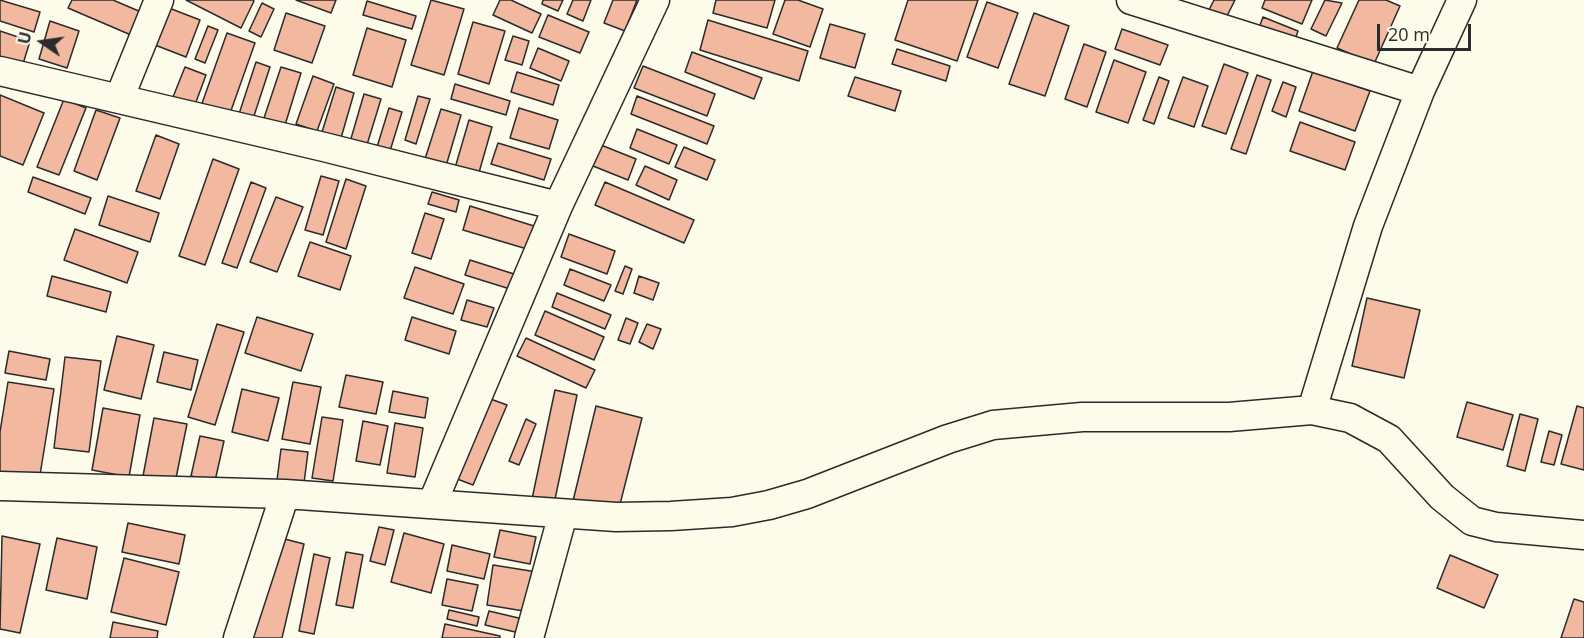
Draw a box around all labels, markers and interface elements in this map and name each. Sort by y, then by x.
north arrow [12,12,72,72]
scale bar [1380,12,1474,50]
text: 20 m [1388,22,1430,46]
text: U [12,30,37,46]

